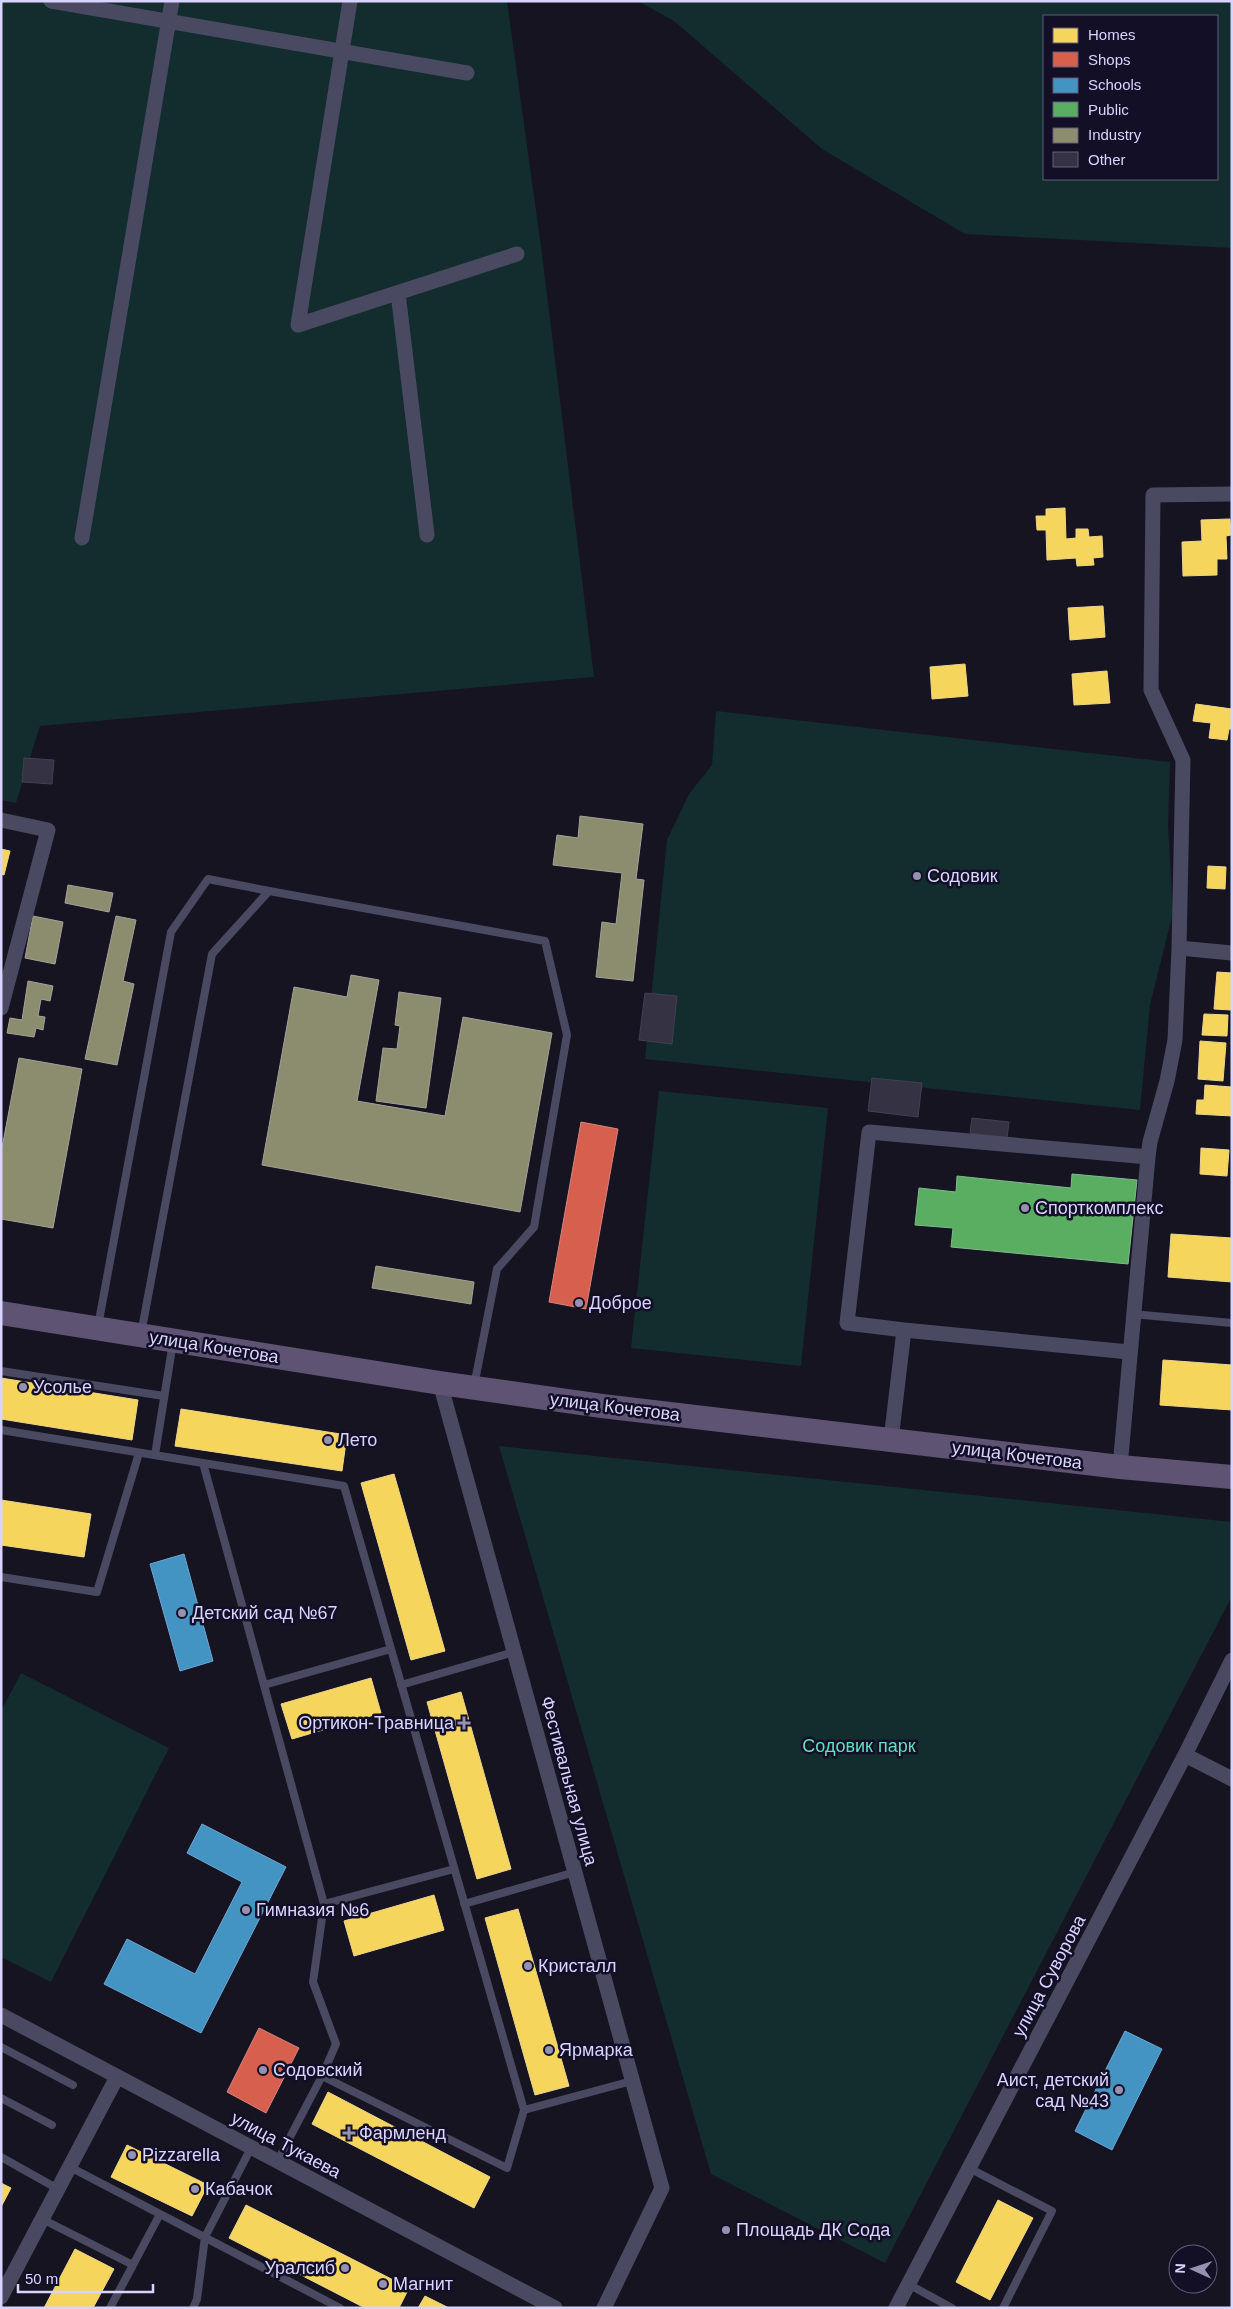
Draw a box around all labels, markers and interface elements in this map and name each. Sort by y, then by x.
legend [1043,15,1218,180]
text: Homes [1088,26,1136,43]
text: Shops [1088,51,1131,68]
text: Schools [1088,76,1141,93]
text: Public [1088,101,1129,118]
text: Industry [1088,126,1142,143]
text: Other [1088,151,1126,168]
place label: Содовик [927,866,998,886]
marker: Содовик [911,870,923,882]
place label: Спорткомплекс [1035,1198,1163,1218]
marker: Спорткомплекс [1019,1202,1031,1214]
place label: Доброе [589,1293,652,1313]
marker: Доброе [573,1297,585,1309]
street label: улица Кочетова [148,1327,281,1367]
place label: Усолье [33,1377,92,1397]
marker: Усолье [17,1381,29,1393]
street label: улица Кочетова [549,1389,682,1425]
place label: Лето [338,1430,377,1450]
marker: Лето [322,1434,334,1446]
street label: улица Кочетова [951,1437,1084,1473]
place label: Детский сад №67 [192,1603,337,1623]
marker: Детский сад №67 [176,1607,188,1619]
street label: Фестивальная улица [537,1694,601,1869]
place label: Ортикон-Травница [298,1713,455,1733]
marker: Ортикон-Травница [458,1717,470,1729]
park label: Содовик парк [802,1736,916,1756]
place label: Гимназия №6 [256,1900,369,1920]
marker: Гимназия №6 [240,1904,252,1916]
street label: улица Суворова [1008,1911,1090,2040]
place label: Кристалл [538,1956,617,1976]
marker: Кристалл [522,1960,534,1972]
place label: Ярмарка [559,2040,634,2060]
marker: Ярмарка [543,2044,555,2056]
place label: Содовский [273,2060,362,2080]
marker: Содовский [257,2064,269,2076]
place label: Аист, детский сад №43 [997,2070,1109,2111]
marker: Аист, детский сад №43 [1113,2084,1125,2096]
street label: улица Тукаева [228,2108,345,2183]
place label: Фармленд [359,2123,447,2143]
marker: Фармленд [343,2127,355,2139]
place label: Pizzarella [142,2145,221,2165]
marker: Pizzarella [126,2149,138,2161]
place label: Кабачок [205,2179,272,2199]
marker: Кабачок [189,2183,201,2195]
place label: Площадь ДК Сода [736,2220,891,2240]
marker: Площадь ДК Сода [720,2224,732,2236]
north arrow [1168,2244,1218,2294]
place label: Уралсиб [264,2258,335,2278]
scale bar [18,2262,152,2294]
marker: Уралсиб [339,2262,351,2274]
text: N [1172,2263,1188,2274]
text: 50 m [25,2270,58,2287]
place label: Магнит [393,2274,453,2294]
marker: Магнит [377,2278,389,2290]

